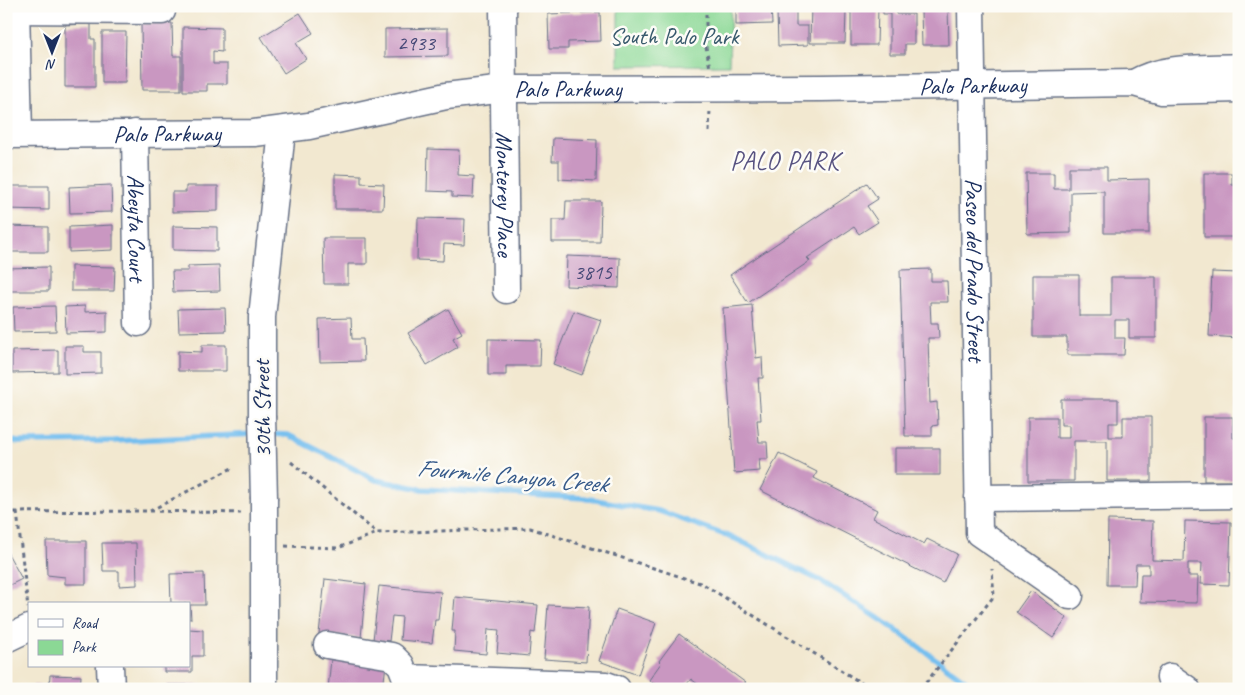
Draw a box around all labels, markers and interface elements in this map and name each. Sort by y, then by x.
park label: South Palo Park [609,21,741,51]
north arrow [28,28,78,78]
house number: 2933 [397,30,436,56]
text: N [45,56,56,73]
street label: Palo Parkway [919,70,1029,101]
street label: Palo Parkway [514,74,624,104]
street label: Palo Parkway [113,118,223,149]
street label: Monterey Place [489,131,521,259]
district label: PALO PARK [730,145,843,177]
street label: Abeyta Court [121,174,152,284]
street label: Paseo del Prado Street [959,178,991,364]
house number: 3815 [574,259,613,285]
street label: 30th Street [246,358,278,458]
water label: Fourmile Canyon Creek [416,452,612,501]
legend [28,602,190,668]
text: Road [72,614,99,633]
text: Park [72,638,97,657]

